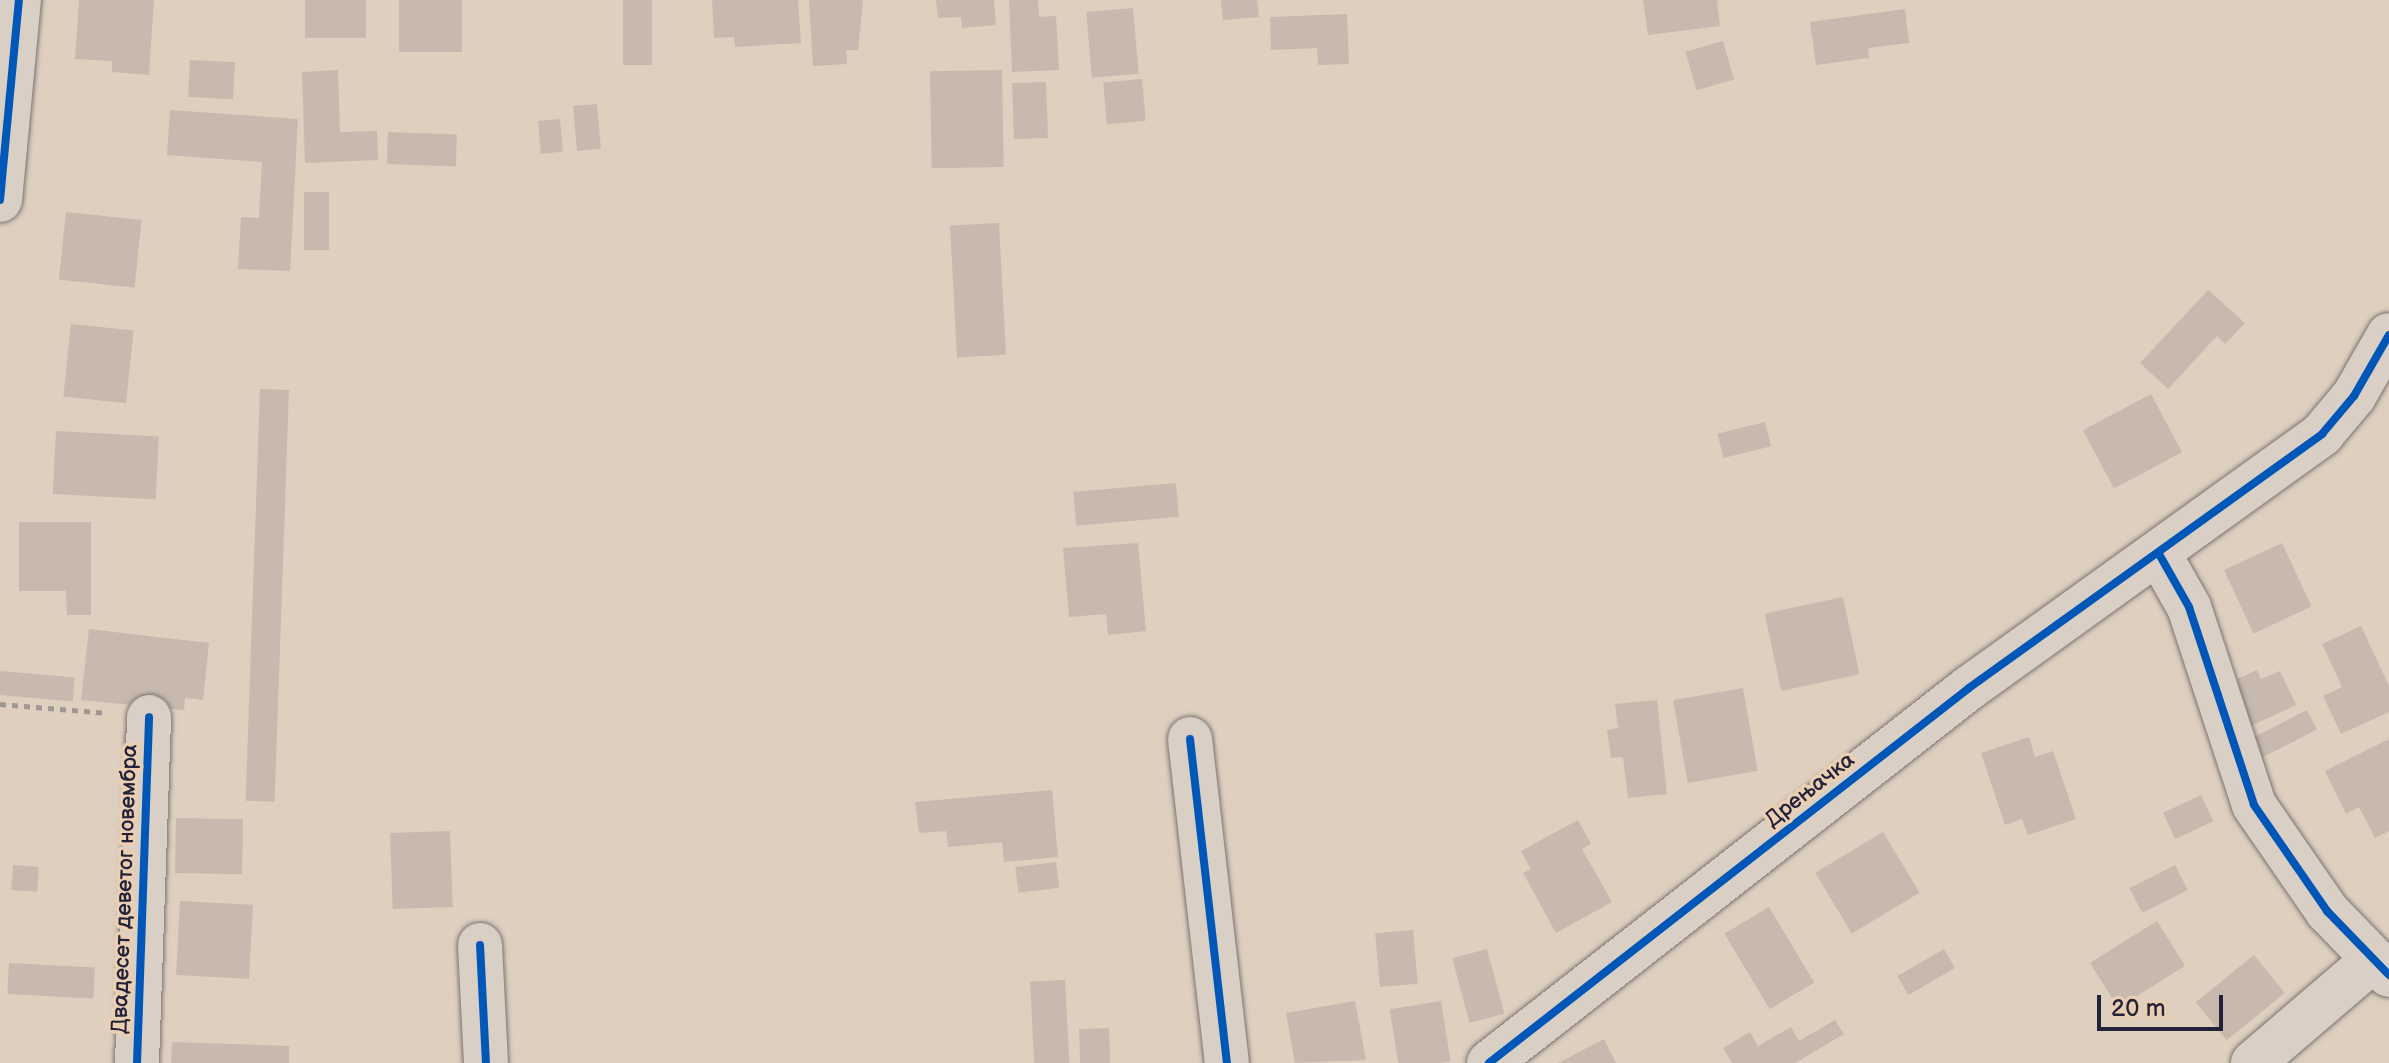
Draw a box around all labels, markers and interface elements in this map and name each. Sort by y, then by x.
street label: Двадесет деветог новембра [107,744,143,1034]
street label: Дрењачка [1760,747,1860,833]
scale bar [2101,979,2227,1029]
text: 20 m [2111,994,2166,1023]

